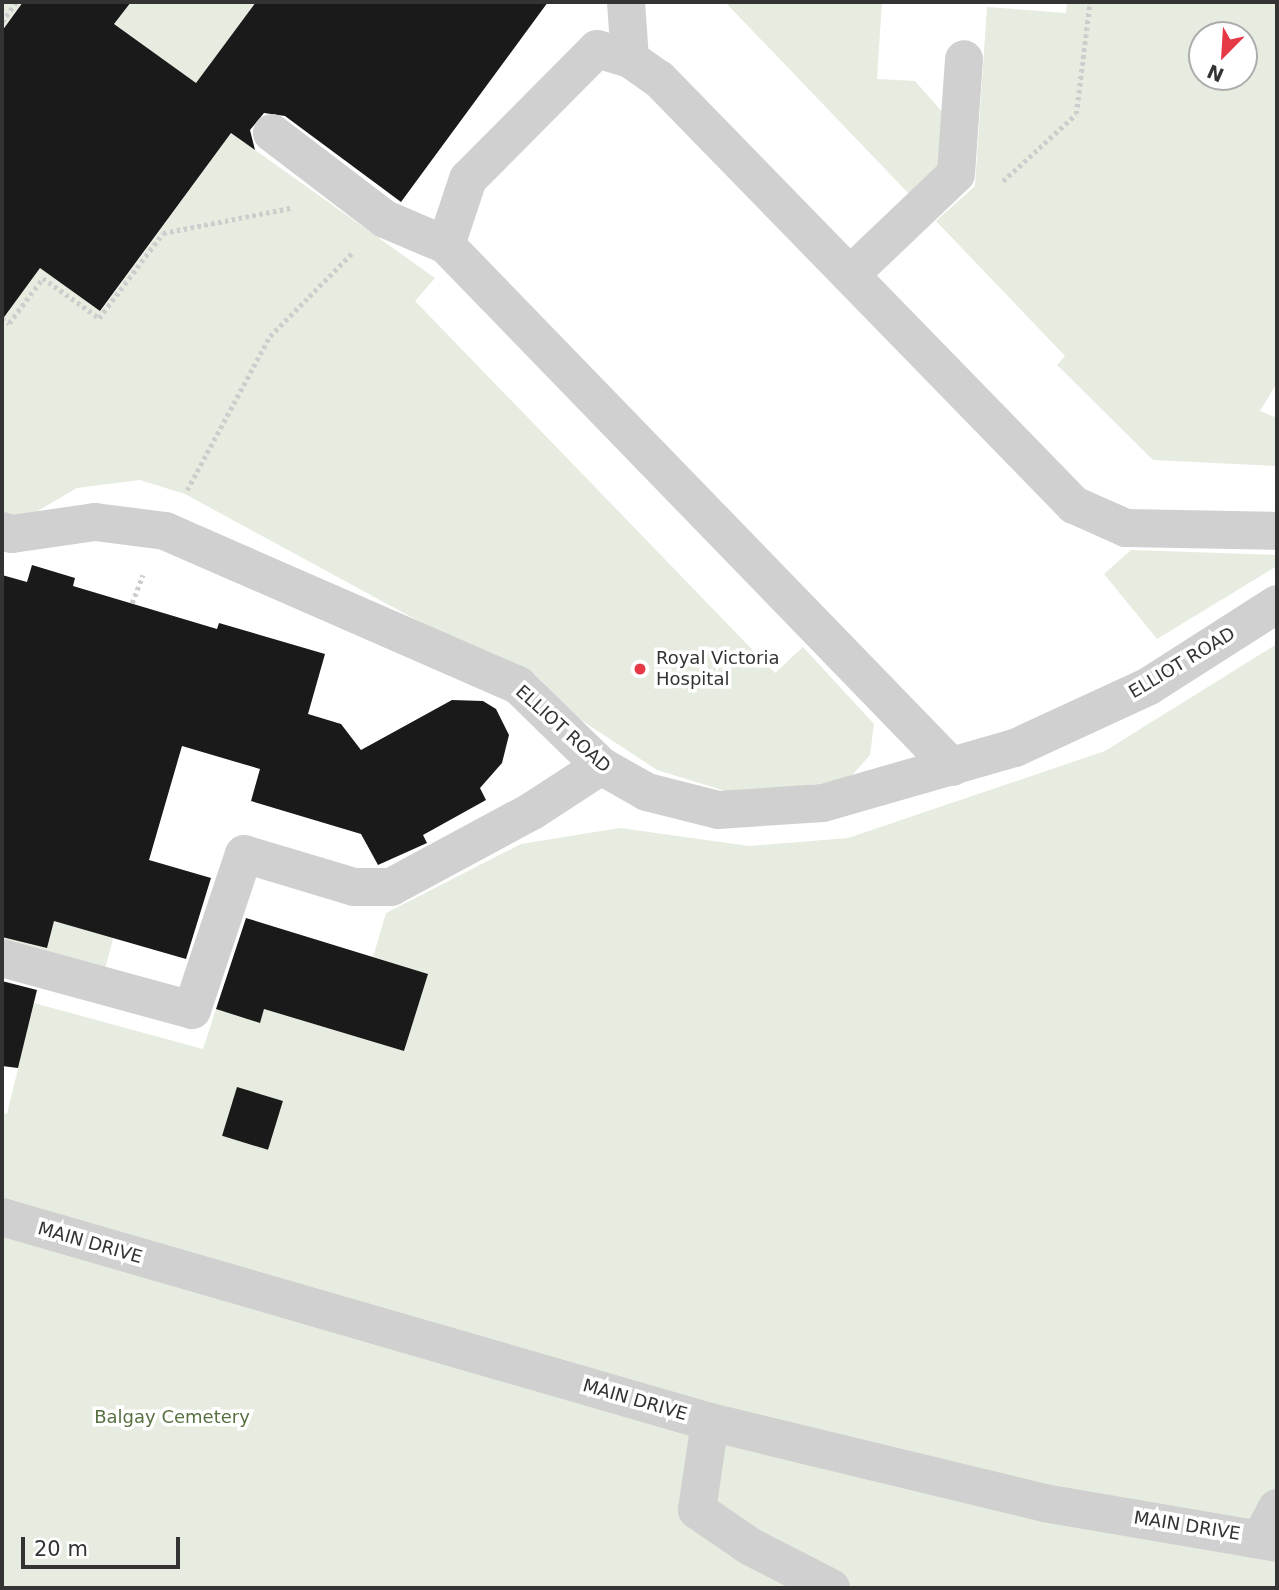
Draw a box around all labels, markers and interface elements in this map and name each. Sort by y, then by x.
north arrow [1188,21,1258,91]
text: N [1204,60,1227,87]
street label: ELLIOT ROAD [1125,623,1239,703]
place label: Royal Victoria Hospital [656,648,779,690]
marker: Royal Victoria Hospital [630,659,650,679]
street label: ELLIOT ROAD [511,681,615,777]
street label: MAIN DRIVE [35,1218,145,1268]
street label: MAIN DRIVE [580,1375,690,1425]
park label: Balgay Cemetery [94,1406,250,1428]
street label: MAIN DRIVE [1132,1507,1242,1545]
scale bar [24,1524,184,1568]
text: 20 m [34,1537,88,1561]

